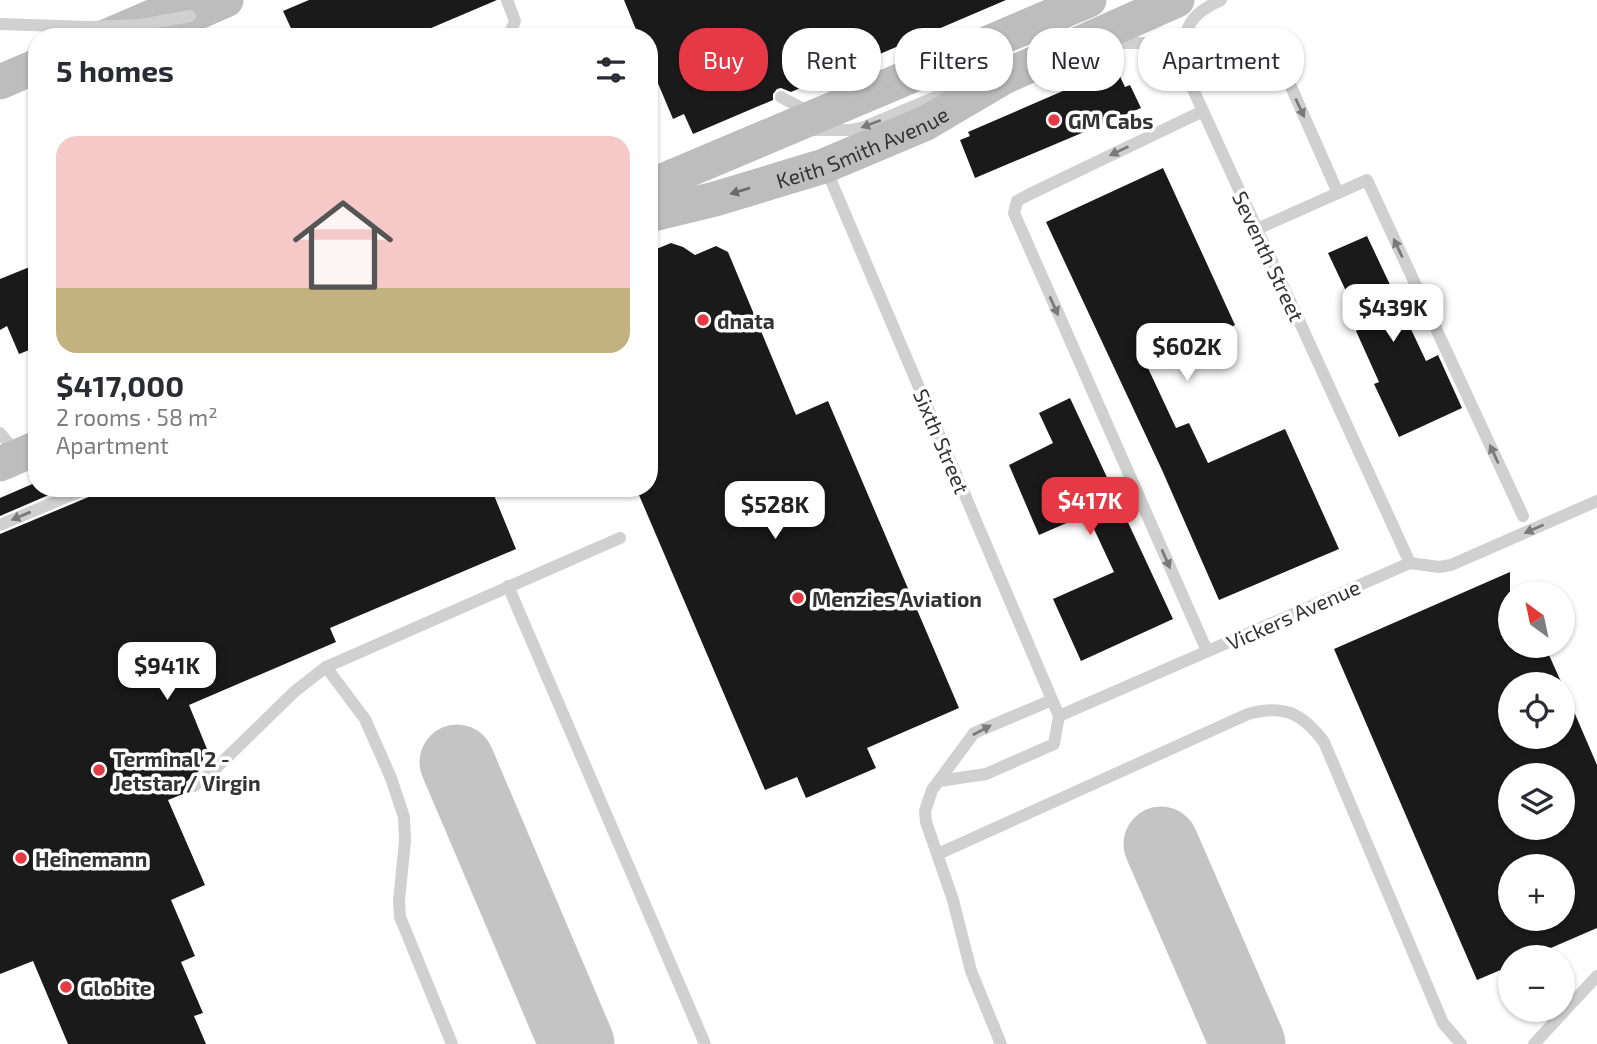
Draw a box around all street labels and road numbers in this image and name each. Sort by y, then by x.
street label: Keith Smith Avenue [773,100,953,192]
street label: Seventh Street [1228,187,1310,325]
street label: Sixth Street [909,385,975,497]
street label: Vickers Avenue [1222,573,1364,655]

